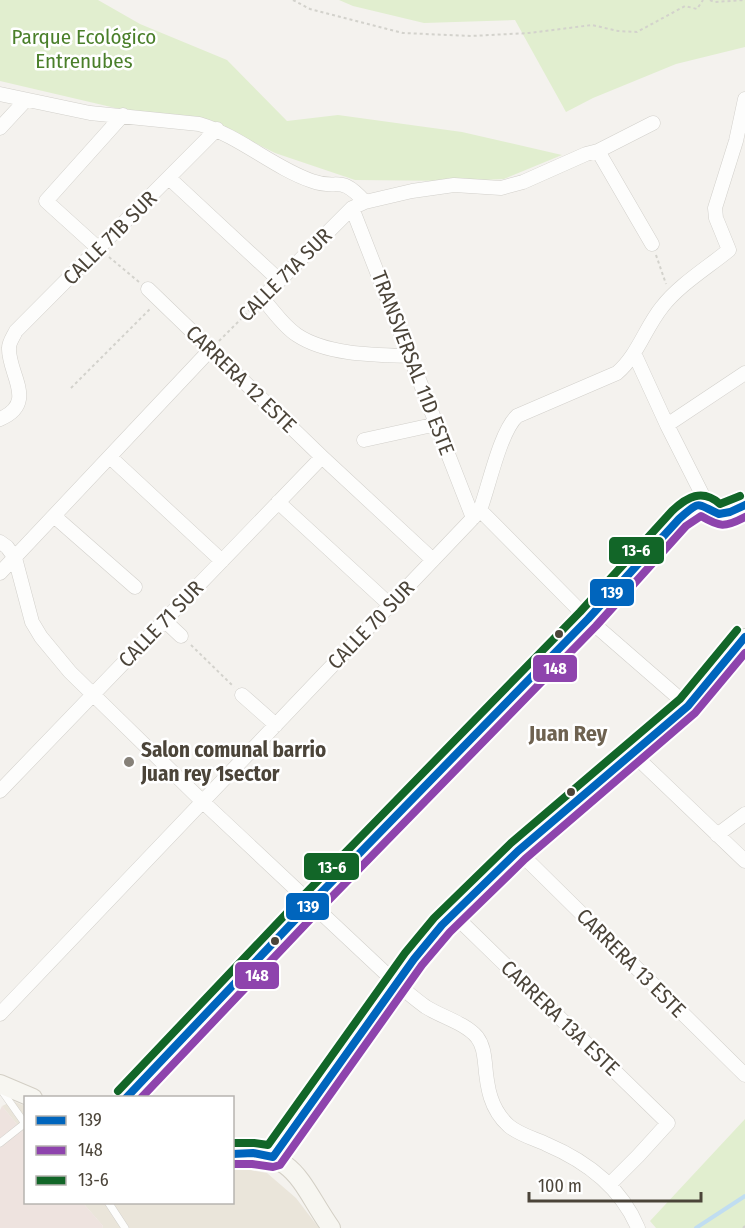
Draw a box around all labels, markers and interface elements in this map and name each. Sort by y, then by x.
park label: Parque Ecológico Entrenubes [12,24,156,74]
street label: CALLE 71B SUR [58,185,163,290]
street label: CALLE 71A SUR [233,222,338,327]
street label: TRANSVERSAL 11D ESTE [366,267,460,459]
street label: CARRERA 12 ESTE [180,320,302,438]
line badge: 13-6 [608,536,665,565]
text: 13-6 [622,541,650,560]
street label: CALLE 71 SUR [113,575,209,673]
street label: CALLE 70 SUR [322,575,420,675]
line badge: 139 [589,578,635,607]
text: 139 [601,583,623,602]
unlabelled marker [553,628,565,640]
line badge: 148 [532,654,578,683]
text: 148 [543,659,567,678]
district label: Juan Rey [528,720,608,747]
place label: Salon comunal barrio Juan rey 1sector [140,737,326,787]
marker: Salon comunal barrio Juan rey 1sector [122,755,136,769]
unlabelled marker [565,786,577,798]
line badge: 13-6 [303,852,360,881]
text: 13-6 [318,858,346,877]
line badge: 139 [285,892,330,921]
text: 139 [297,897,319,916]
street label: CARRERA 13 ESTE [571,903,691,1023]
unlabelled marker [269,935,281,947]
street label: CARRERA 13A ESTE [495,955,625,1081]
line badge: 148 [234,961,280,990]
text: 148 [245,966,269,985]
legend [24,1096,234,1204]
text: 139 [78,1109,102,1131]
text: 148 [78,1139,103,1161]
scale bar [529,1165,702,1203]
text: 13-6 [78,1169,109,1191]
text: 100 m [538,1175,582,1197]

